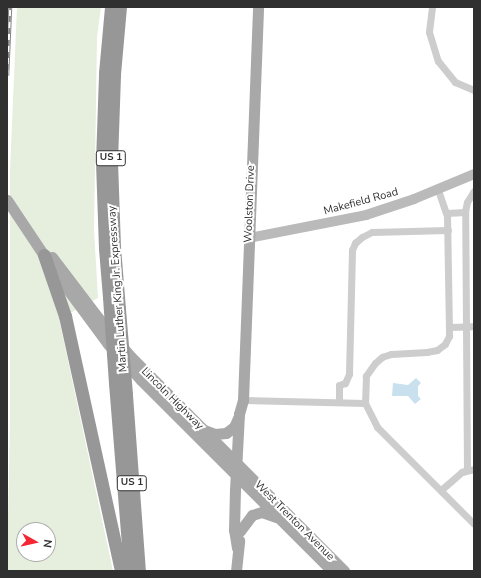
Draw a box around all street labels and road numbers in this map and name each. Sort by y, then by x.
road number: US 1 [95,150,127,166]
street label: Woolston Drive [242,165,258,243]
street label: Makefield Road [322,186,400,218]
street label: Martin Luther King Jr. Expressway [106,205,130,373]
street label: Lincoln Highway [138,365,206,433]
road number: US 1 [116,475,148,491]
street label: West Trenton Avenue [251,478,337,564]

